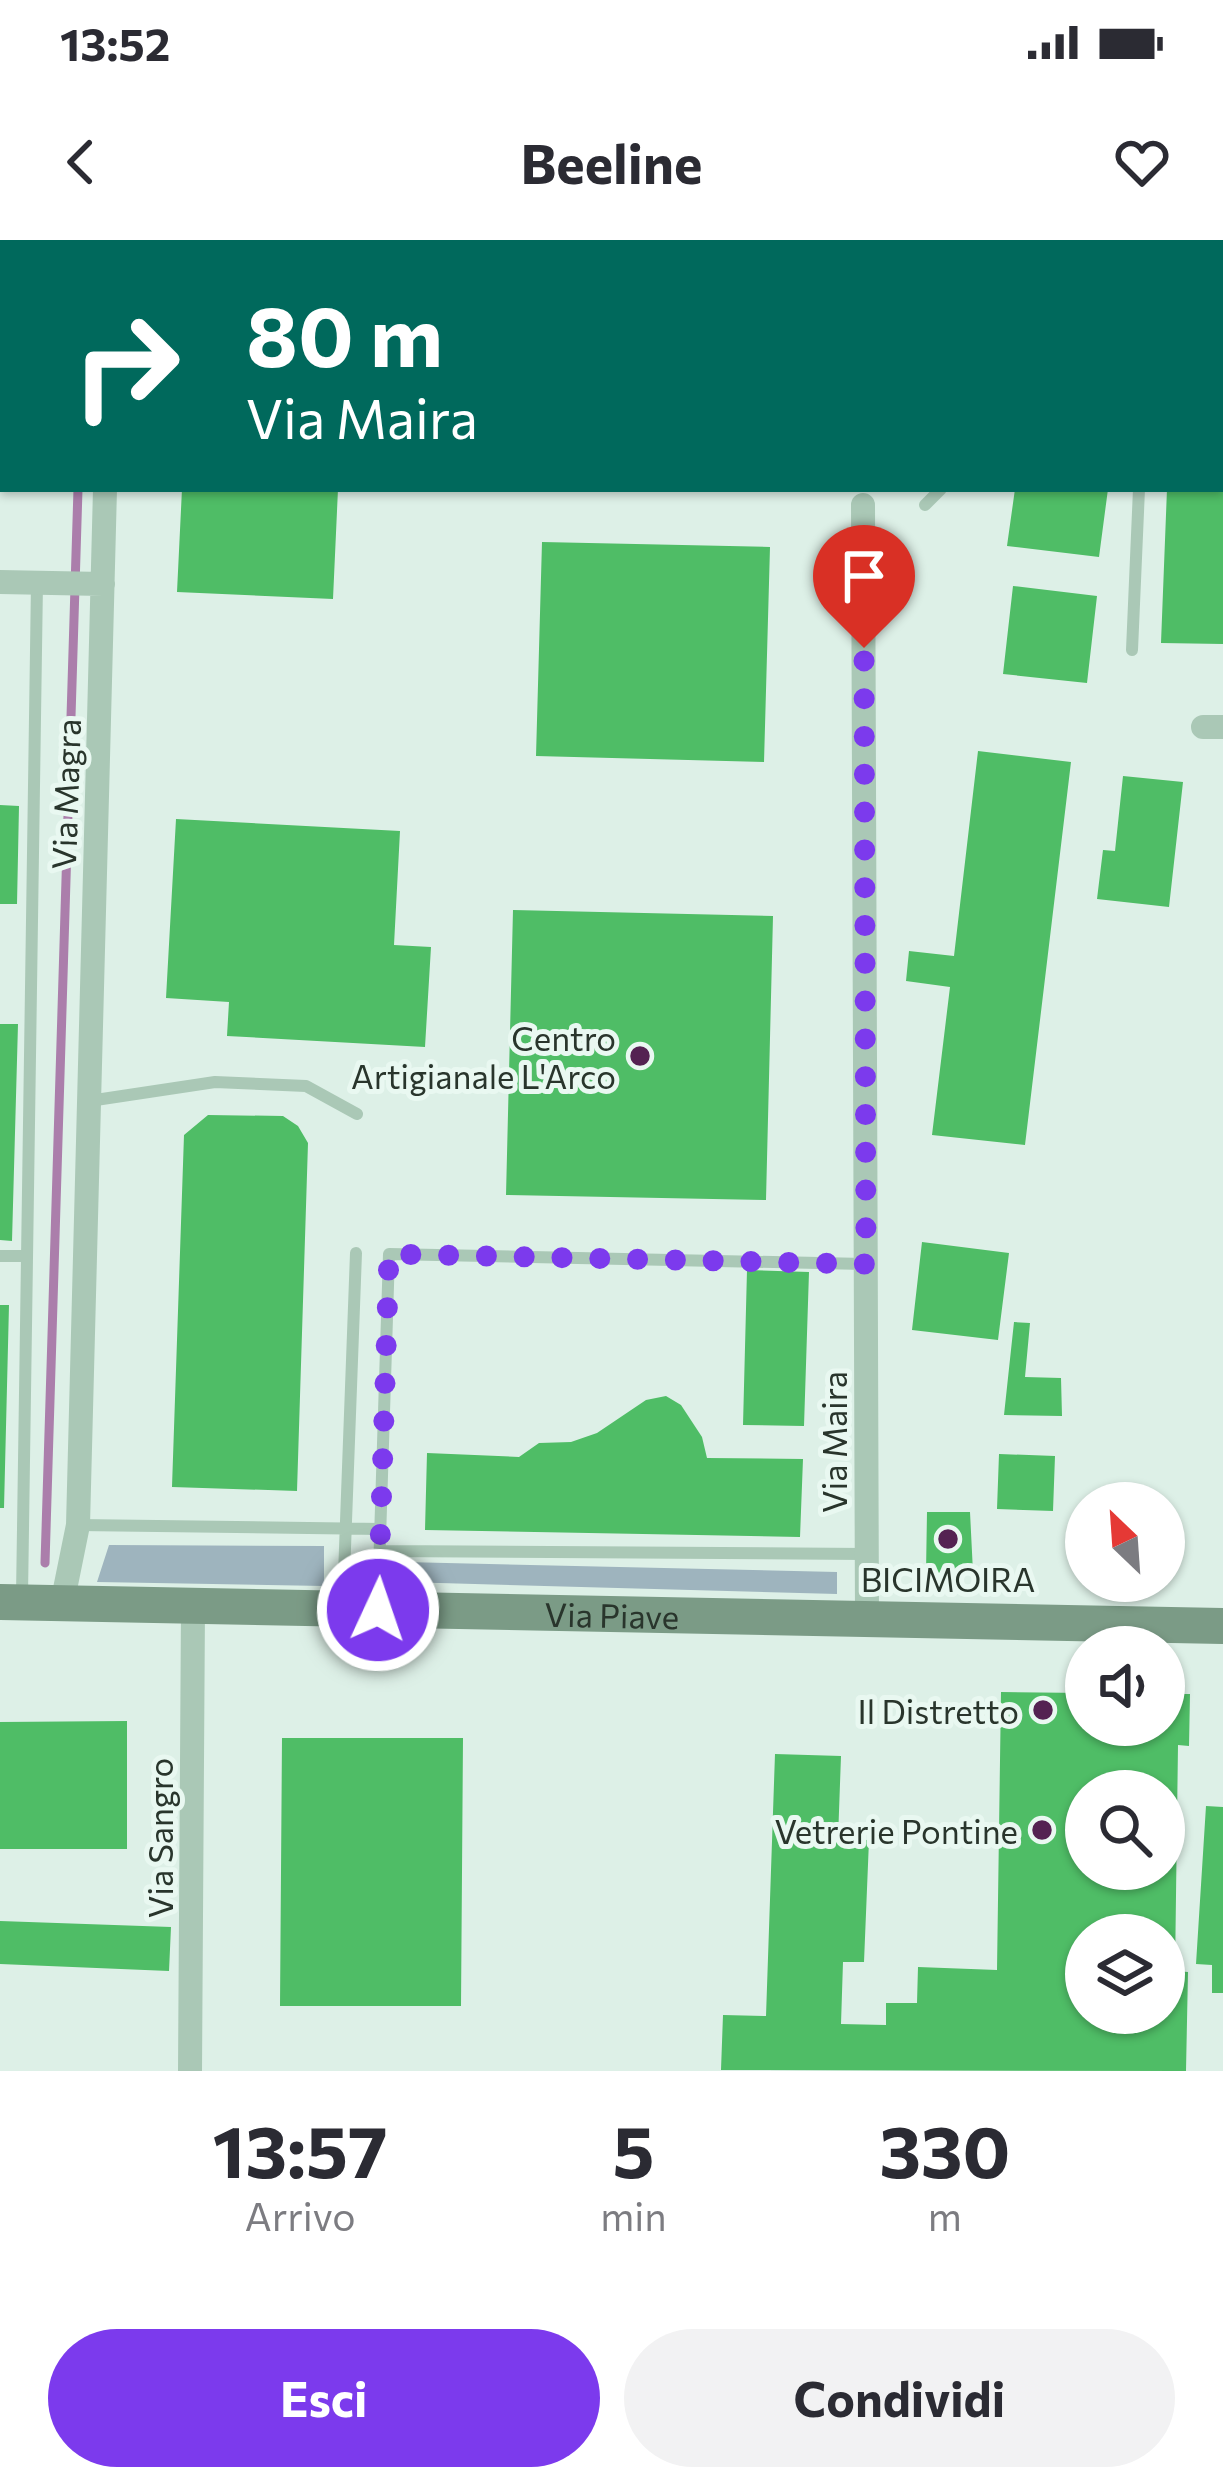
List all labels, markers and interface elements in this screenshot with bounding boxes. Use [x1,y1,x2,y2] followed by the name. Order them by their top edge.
[60,15,170,70] text: 13:52
[48,129,114,195] icon: back
[520,129,703,195] text: Beeline
[1109,129,1175,195] icon: heart
[246,282,443,384] text: 80 m
[48,288,204,444] icon: right
[246,384,478,450] text: Via Maira
[813,525,915,648] pin
[831,543,897,609] icon: arrive
[42,718,88,870] street label: Via Magra
[351,1017,616,1096] place label: Centro Artigianale L'Arco
[627,1043,653,1069] marker: Centro Artigianale L'Arco
[813,1371,854,1513] street label: Via Maira
[1065,1482,1185,1602] north arrow
[1065,1482,1185,2034] map controls
[935,1526,961,1552] marker: BICIMOIRA
[315,1547,441,1673] position arrow
[861,1558,1035,1599] place label: BICIMOIRA
[544,1592,680,1636] street label: Via Piave
[1065,1626,1185,1746] button: sound
[858,1690,1019,1731] place label: Il Distretto
[1030,1697,1056,1723] marker: Il Distretto
[139,1758,180,1918] street label: Via Sangro
[1065,1770,1185,1890] button: search
[774,1810,1018,1851] place label: Vetrerie Pontine
[1029,1817,1055,1843] marker: Vetrerie Pontine
[1065,1914,1185,2034] button: layers
[213,2105,388,2193] text: 13:57
[612,2105,654,2193] text: 5
[879,2105,1010,2193] text: 330
[245,2191,355,2239] text: Arrivo
[600,2191,667,2239] text: min
[928,2191,962,2239] text: m
[48,2329,600,2467] button: Esci
[624,2329,1175,2467] button: Condividi

